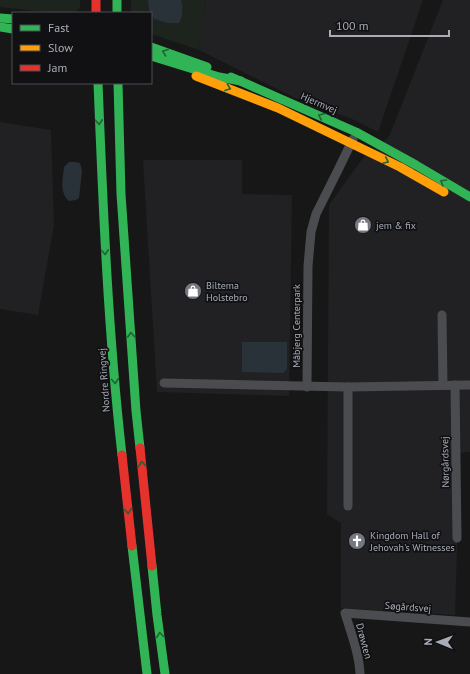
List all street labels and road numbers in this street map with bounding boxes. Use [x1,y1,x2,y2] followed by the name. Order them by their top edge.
[299,89,339,117] street label: Hjermvej
[290,284,303,368] street label: Måbjerg Centerpark
[95,348,113,412] street label: Nordre Ringvej
[438,436,452,488] street label: Nørgårdsvej
[384,599,432,615] street label: Søgårdsvej
[353,622,375,660] street label: Drøwten

